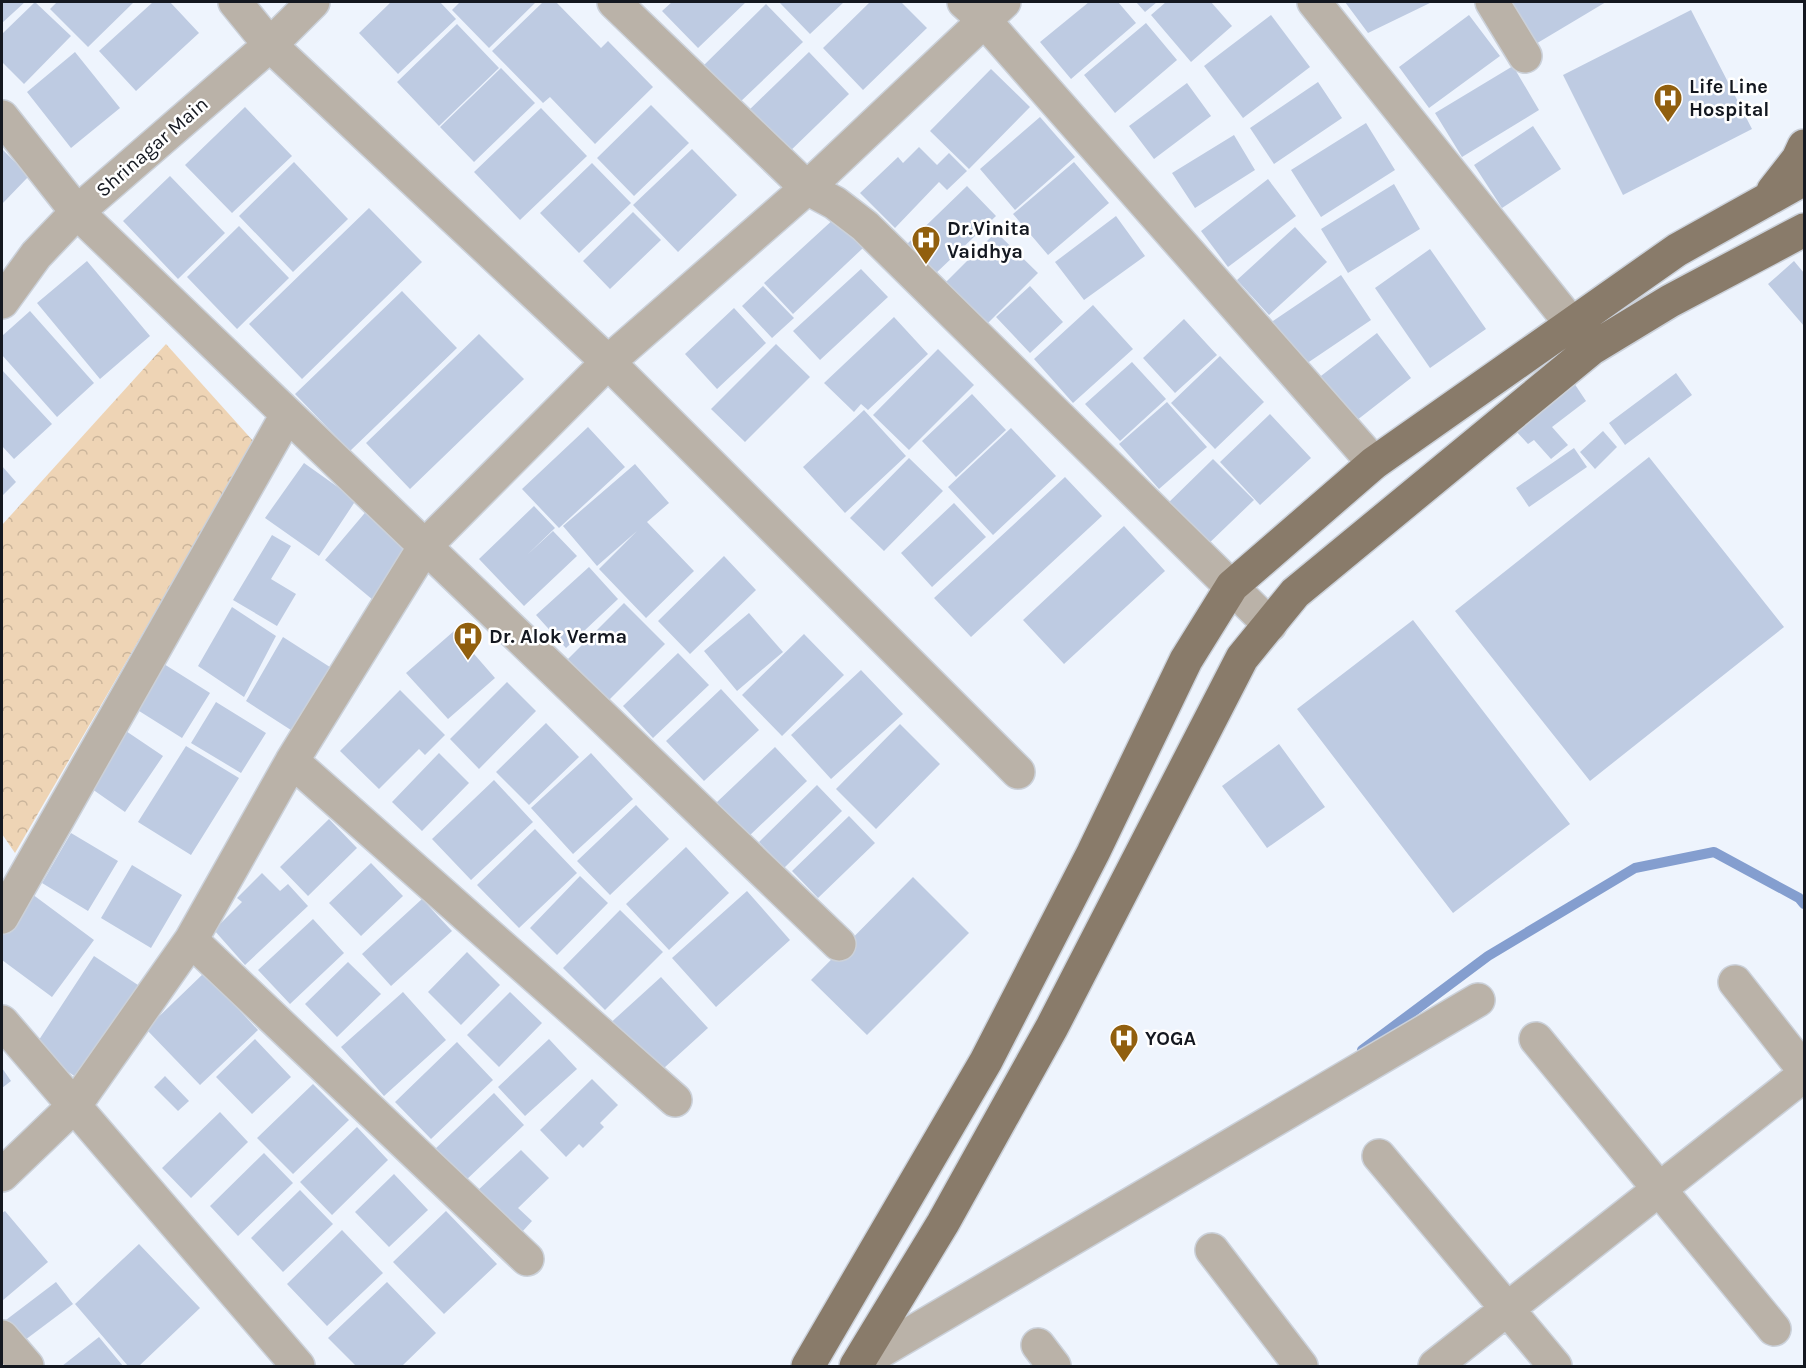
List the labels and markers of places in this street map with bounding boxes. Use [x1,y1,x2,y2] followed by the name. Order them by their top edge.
[1689,75,1769,121] place label: Life Line Hospital
[1652,82,1684,124] hospital icon: Life Line Hospital
[947,217,1030,263] place label: Dr.Vinita Vaidhya
[910,224,942,266] hospital icon: Dr.Vinita Vaidhya
[452,620,484,662] hospital icon: Dr. Alok Verma
[489,625,627,648] place label: Dr. Alok Verma
[1108,1022,1140,1064] hospital icon: YOGA
[1145,1027,1197,1050] place label: YOGA

